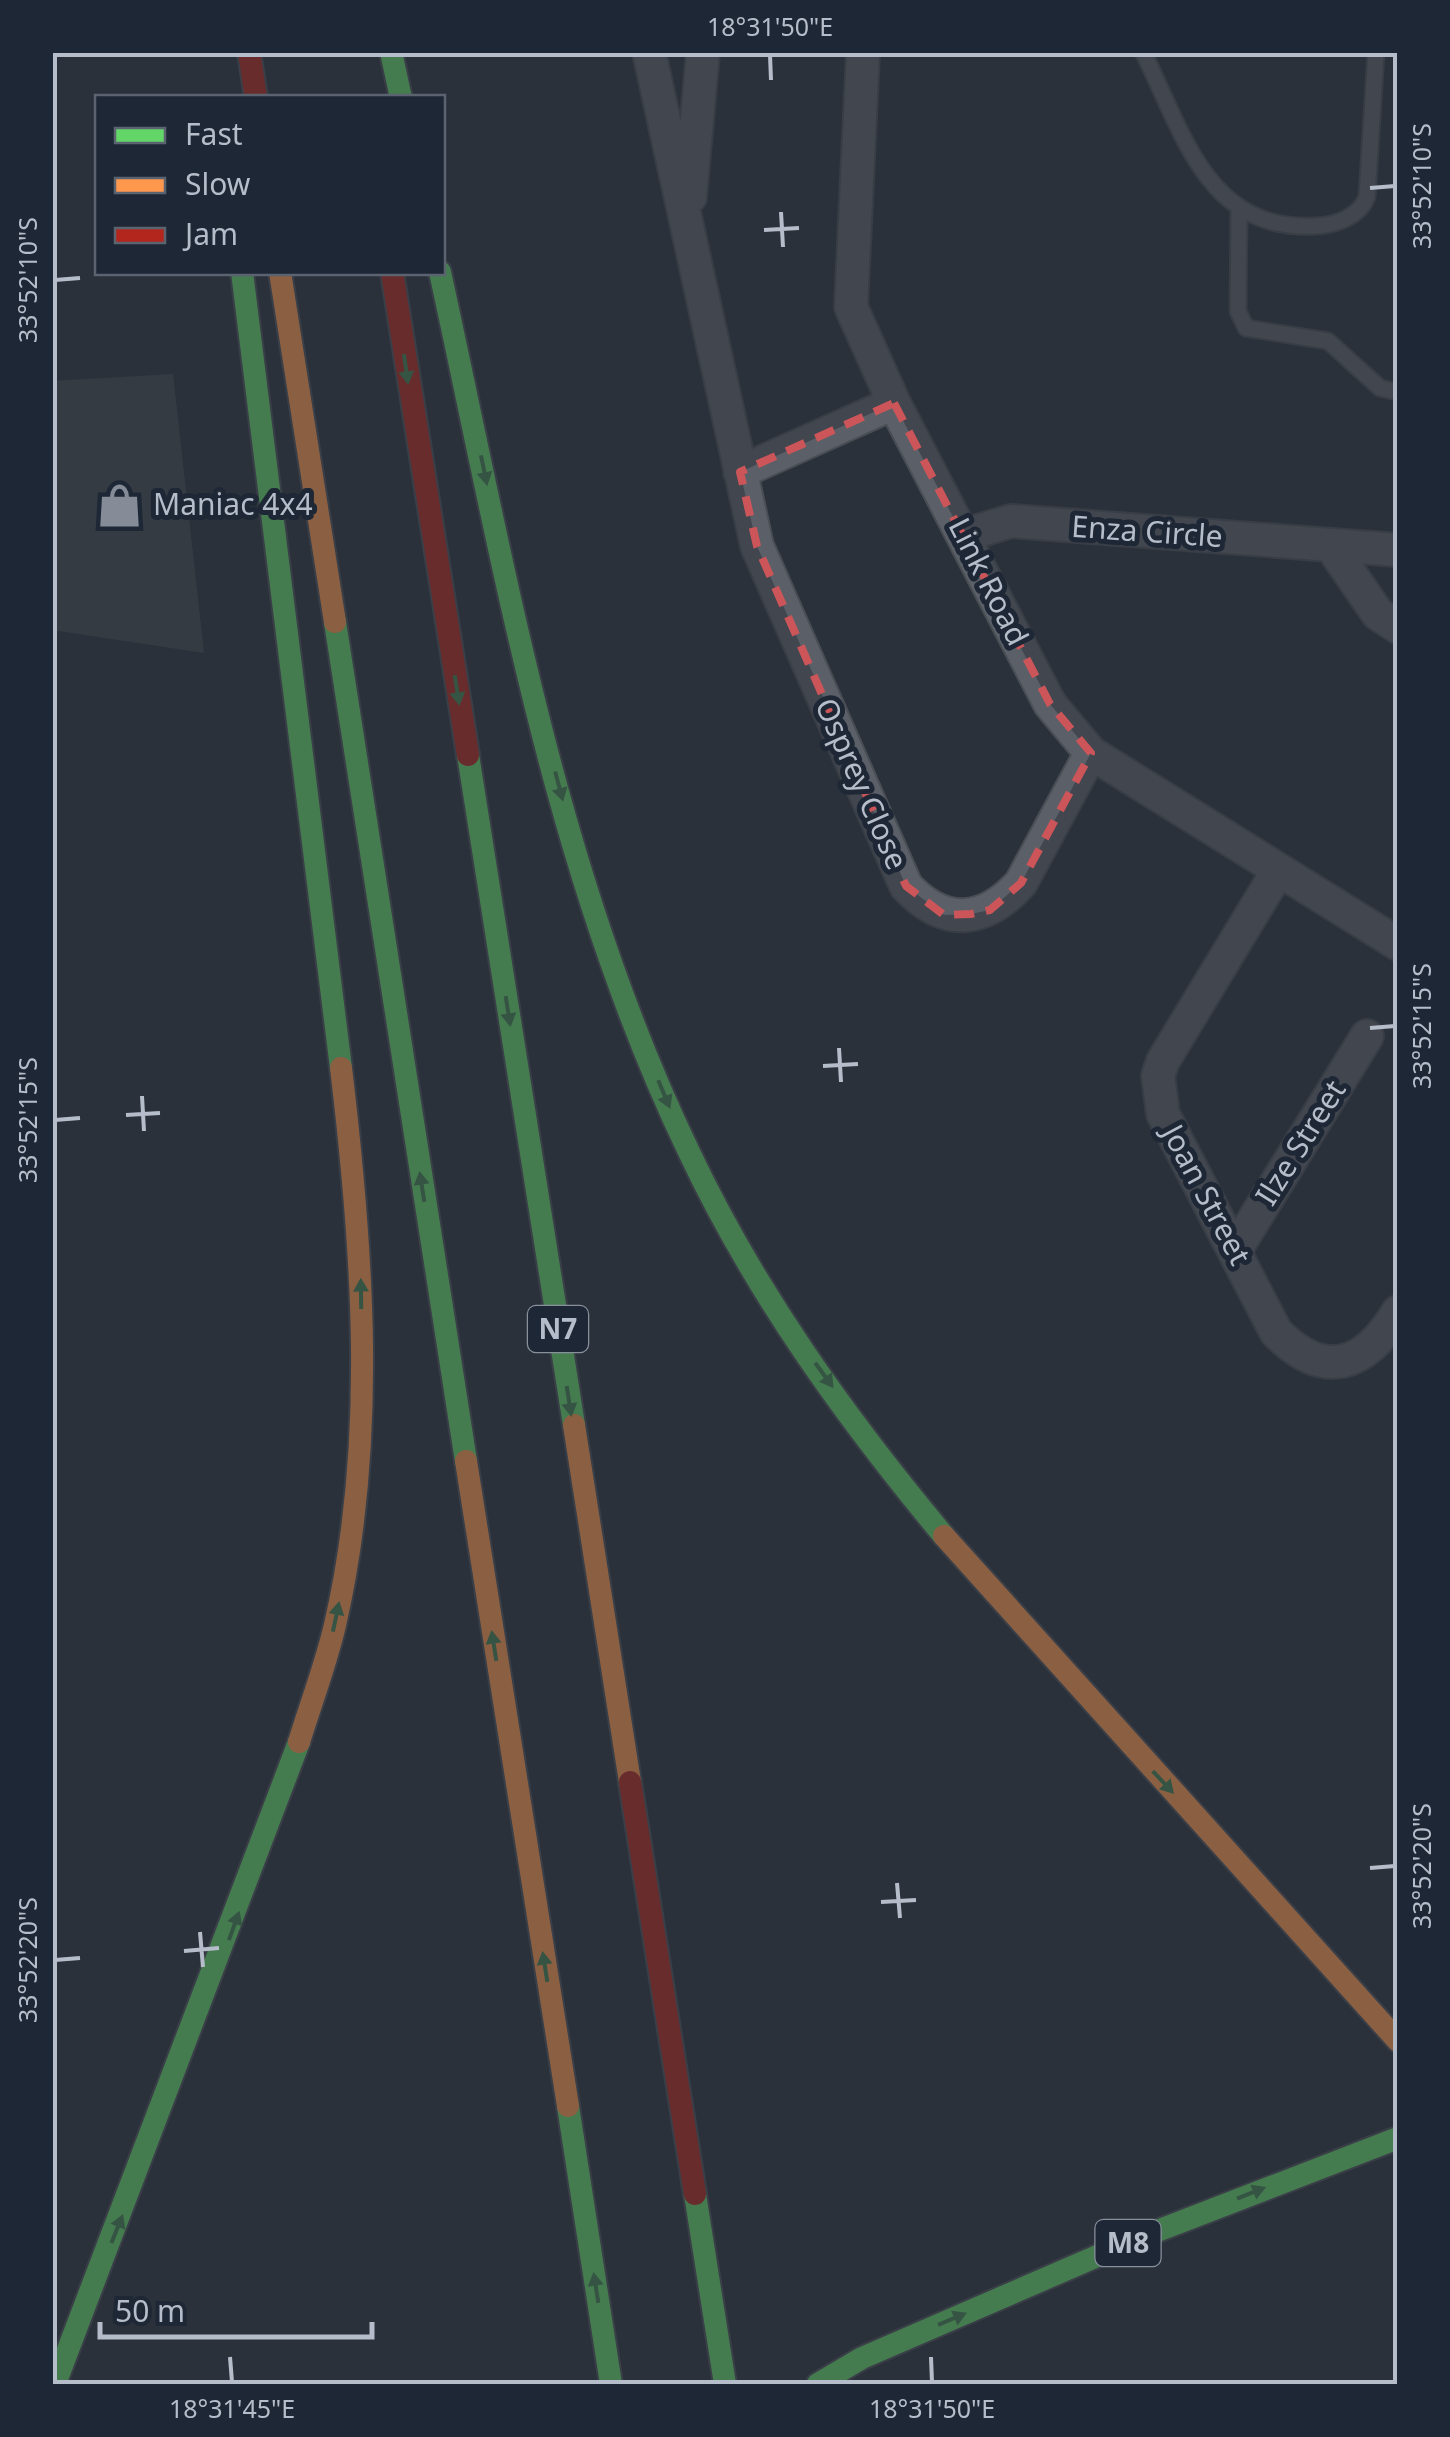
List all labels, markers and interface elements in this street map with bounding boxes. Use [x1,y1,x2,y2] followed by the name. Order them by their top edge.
[707,9,833,43] text: 18°31'50"E
[95,95,445,275] legend
[185,113,243,154] text: Fast
[1404,123,1438,249] text: 33°52'10"S
[185,163,251,204] text: Slow
[182,213,238,254] text: Jam
[10,217,44,343] text: 33°52'10"S
[399,354,415,385] one-way arrow
[477,455,492,486] one-way arrow
[96,481,144,529] shop icon: Maniac 4x4
[153,483,313,524] place label: Maniac 4x4
[1070,505,1224,556] street label: Enza Circle
[940,511,1039,652] street label: Link Road
[450,675,465,706] one-way arrow
[806,691,918,876] street label: Osprey Close
[552,771,568,802] one-way arrow
[1404,963,1438,1089] text: 33°52'15"S
[500,996,516,1027] one-way arrow
[10,1057,44,1183] text: 33°52'15"S
[1245,1072,1354,1213] street label: Ilze Street
[656,1079,672,1108] one-way arrow
[1152,1114,1261,1272] street label: Joan Street
[413,1171,429,1202] one-way arrow
[353,1278,369,1310] one-way arrow
[528,1306,588,1352] road number: N7
[813,1362,833,1388] one-way arrow
[562,1386,578,1417] one-way arrow
[328,1601,344,1632] one-way arrow
[486,1630,502,1661] one-way arrow
[1151,1770,1174,1794] one-way arrow
[1404,1803,1438,1929] text: 33°52'20"S
[10,1897,44,2023] text: 33°52'20"S
[227,1910,242,1940] one-way arrow
[537,1951,553,1982] one-way arrow
[1236,2185,1266,2201] one-way arrow
[109,2213,125,2243] one-way arrow
[1096,2220,1160,2266] road number: M8
[588,2272,603,2303] one-way arrow
[100,2277,372,2339] scale bar
[115,2290,185,2331] text: 50 m
[937,2311,967,2327] one-way arrow
[169,2391,295,2425] text: 18°31'45"E
[869,2391,995,2425] text: 18°31'50"E

